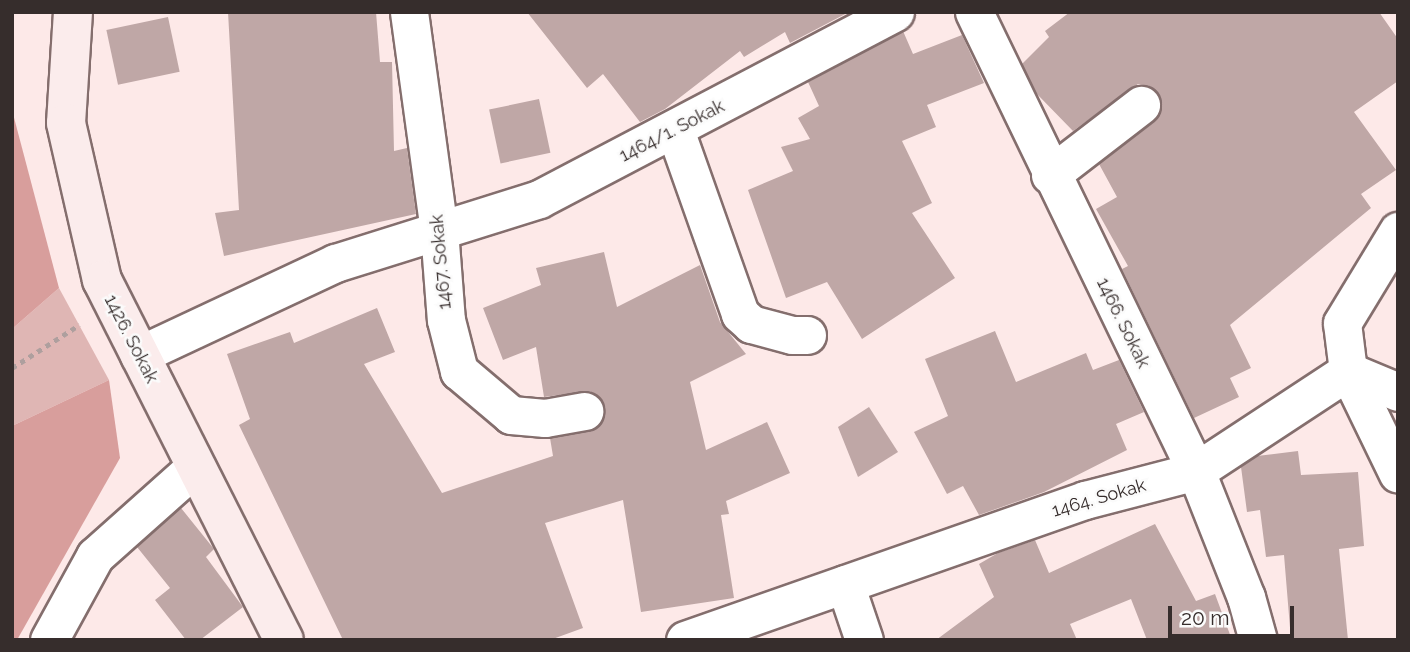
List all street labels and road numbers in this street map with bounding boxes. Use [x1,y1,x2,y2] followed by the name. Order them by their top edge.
[616,95,728,167] street label: 1464/1. Sokak
[426,214,456,310] street label: 1467. Sokak
[1092,274,1154,372] street label: 1466. Sokak
[100,291,162,387] street label: 1426. Sokak
[1050,474,1148,522] street label: 1464. Sokak

